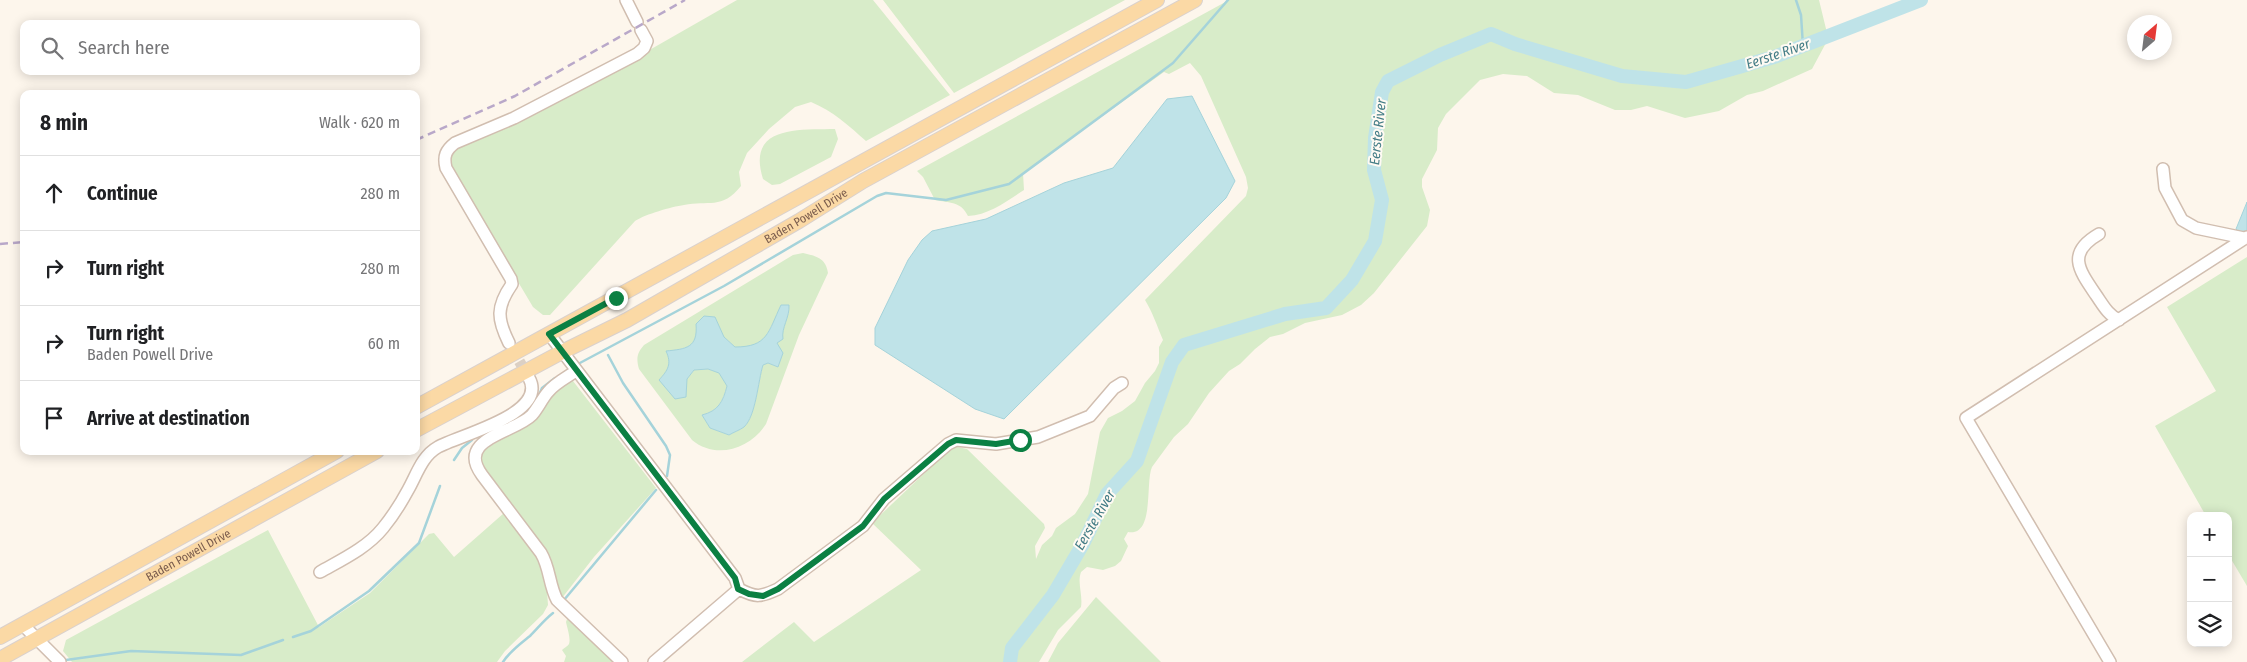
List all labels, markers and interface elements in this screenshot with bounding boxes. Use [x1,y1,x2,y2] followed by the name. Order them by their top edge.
[2127,15,2172,60] north arrow
[20,20,420,75] search box
[38,34,66,62] icon: search
[1744,35,1813,73] water label: Eerste River
[78,36,170,59] text: Search here
[1366,97,1390,166] water label: Eerste River
[40,110,88,136] text: 8 min
[319,113,400,132] text: Walk · 620 m
[40,179,68,207] icon: ahead
[87,182,158,205] text: Continue
[361,184,400,203] text: 280 m
[762,185,850,246] street label: Baden Powell Drive
[40,254,68,282] icon: right
[87,257,164,280] text: Turn right
[361,259,400,278] text: 280 m
[605,287,628,310] route end
[87,322,164,345] text: Turn right
[40,329,68,357] icon: right
[368,334,400,353] text: 60 m
[87,345,213,364] text: Baden Powell Drive
[40,404,68,432] icon: arrive
[87,407,250,430] text: Arrive at destination
[1009,429,1032,452] route start
[1071,486,1120,553] water label: Eerste River
[2187,512,2232,647] map controls
[2187,512,2232,557] button: +
[143,526,233,584] street label: Baden Powell Drive
[2187,557,2232,602] button: −
[2187,602,2232,647] button: layers

